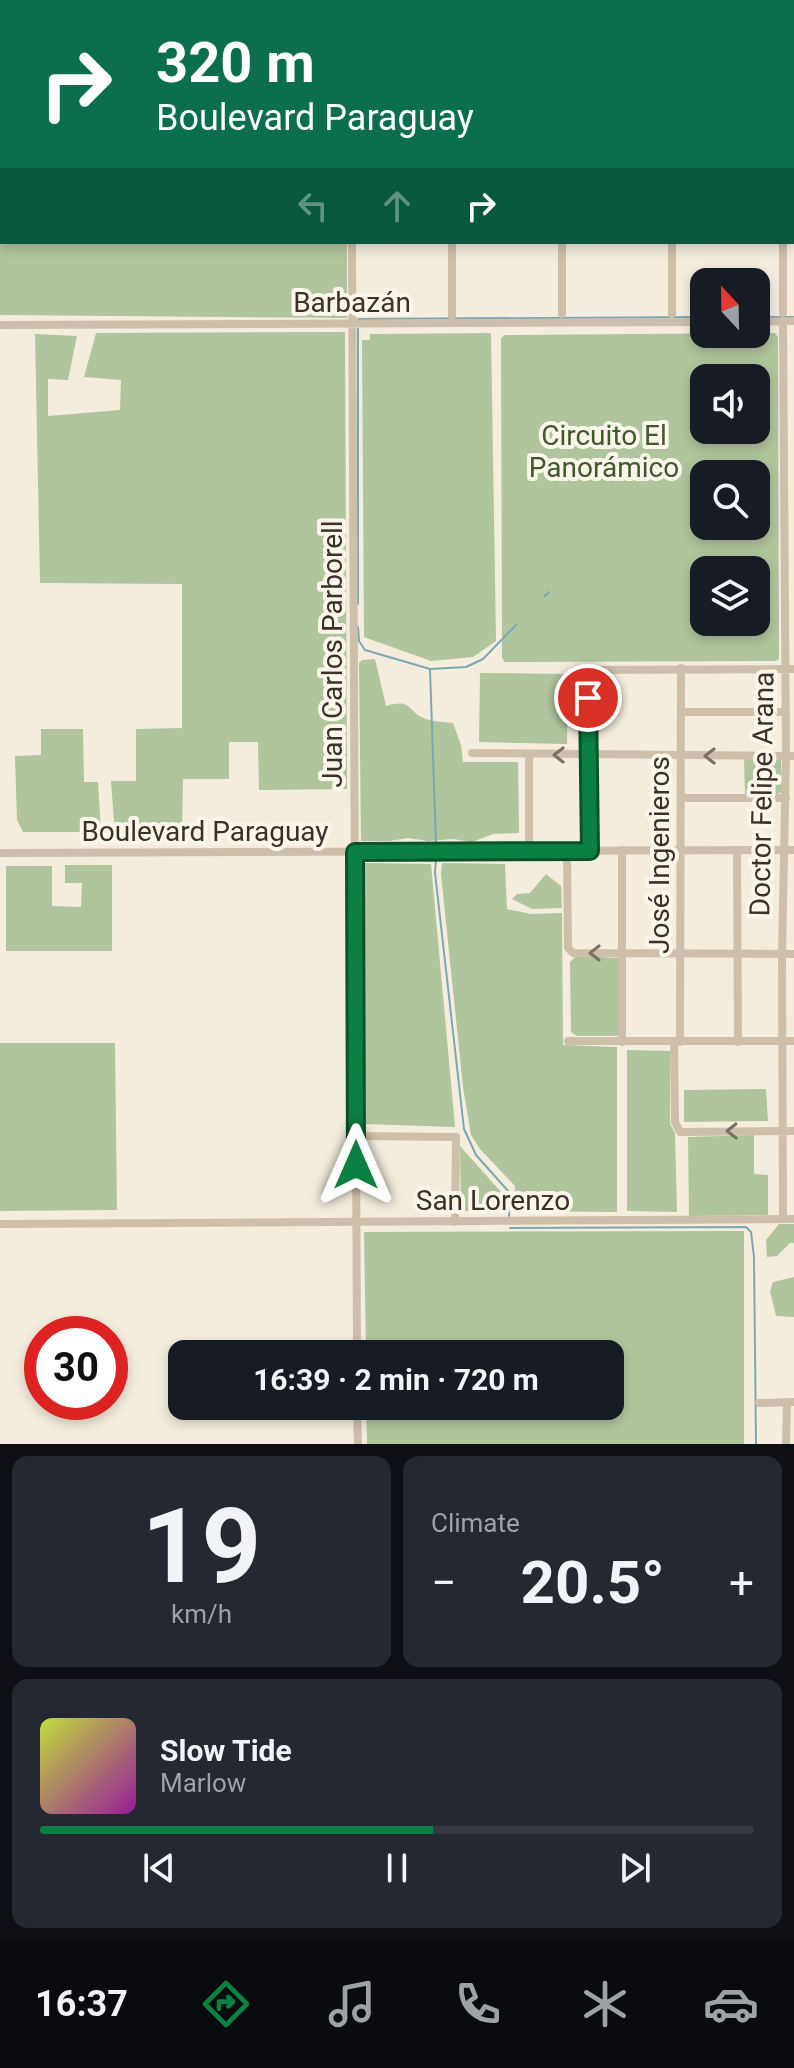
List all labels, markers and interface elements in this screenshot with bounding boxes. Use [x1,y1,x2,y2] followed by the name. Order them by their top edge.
[156,30,315,96] text: 320 m
[24,32,128,136] icon: right
[156,97,474,139] text: Boulevard Paraguay
[291,184,335,228] icon: left
[375,184,419,228] icon: ahead
[459,184,503,228] icon: right
[690,268,770,348] north arrow
[690,268,770,636] map controls
[293,286,411,319] street label: Barbazán
[690,364,770,444] button: sound
[529,419,679,484] park label: Circuito El Panorámico
[690,460,770,540] button: search
[316,520,349,788] street label: Juan Carlos Parborell
[690,556,770,636] button: layers
[554,664,622,732] pin
[743,671,781,917] street label: Doctor Felipe Arana
[566,676,610,720] icon: arrive
[552,746,565,764] one-way arrow
[703,747,716,765] one-way arrow
[643,756,676,954] street label: José Ingenieros
[81,815,329,848] street label: Boulevard Paraguay
[588,945,601,962] one-way arrow
[725,1122,738,1140] one-way arrow
[314,1123,398,1207] position arrow
[416,1184,570,1217] street label: San Lorenzo
[24,1316,128,1420] speed limit sign: 30
[253,1362,539,1397] text: 16:39 · 2 min · 720 m
[142,1486,261,1607] text: 19
[431,1508,520,1538] text: Climate
[521,1547,665,1618] text: 20.5°
[431,1557,456,1609] text: −
[729,1557,754,1609] text: +
[171,1599,232,1629] text: km/h
[160,1733,292,1768] text: Slow Tide
[160,1768,246,1798] text: Marlow
[137,1846,181,1890] icon: previous
[375,1846,419,1890] icon: pause
[613,1846,657,1890] icon: next
[198,1976,254,2032] icon: directions
[324,1976,380,2032] icon: music
[450,1976,506,2032] icon: phone
[577,1976,633,2032] icon: climate
[703,1976,759,2032] icon: car
[35,1983,128,2025] text: 16:37

